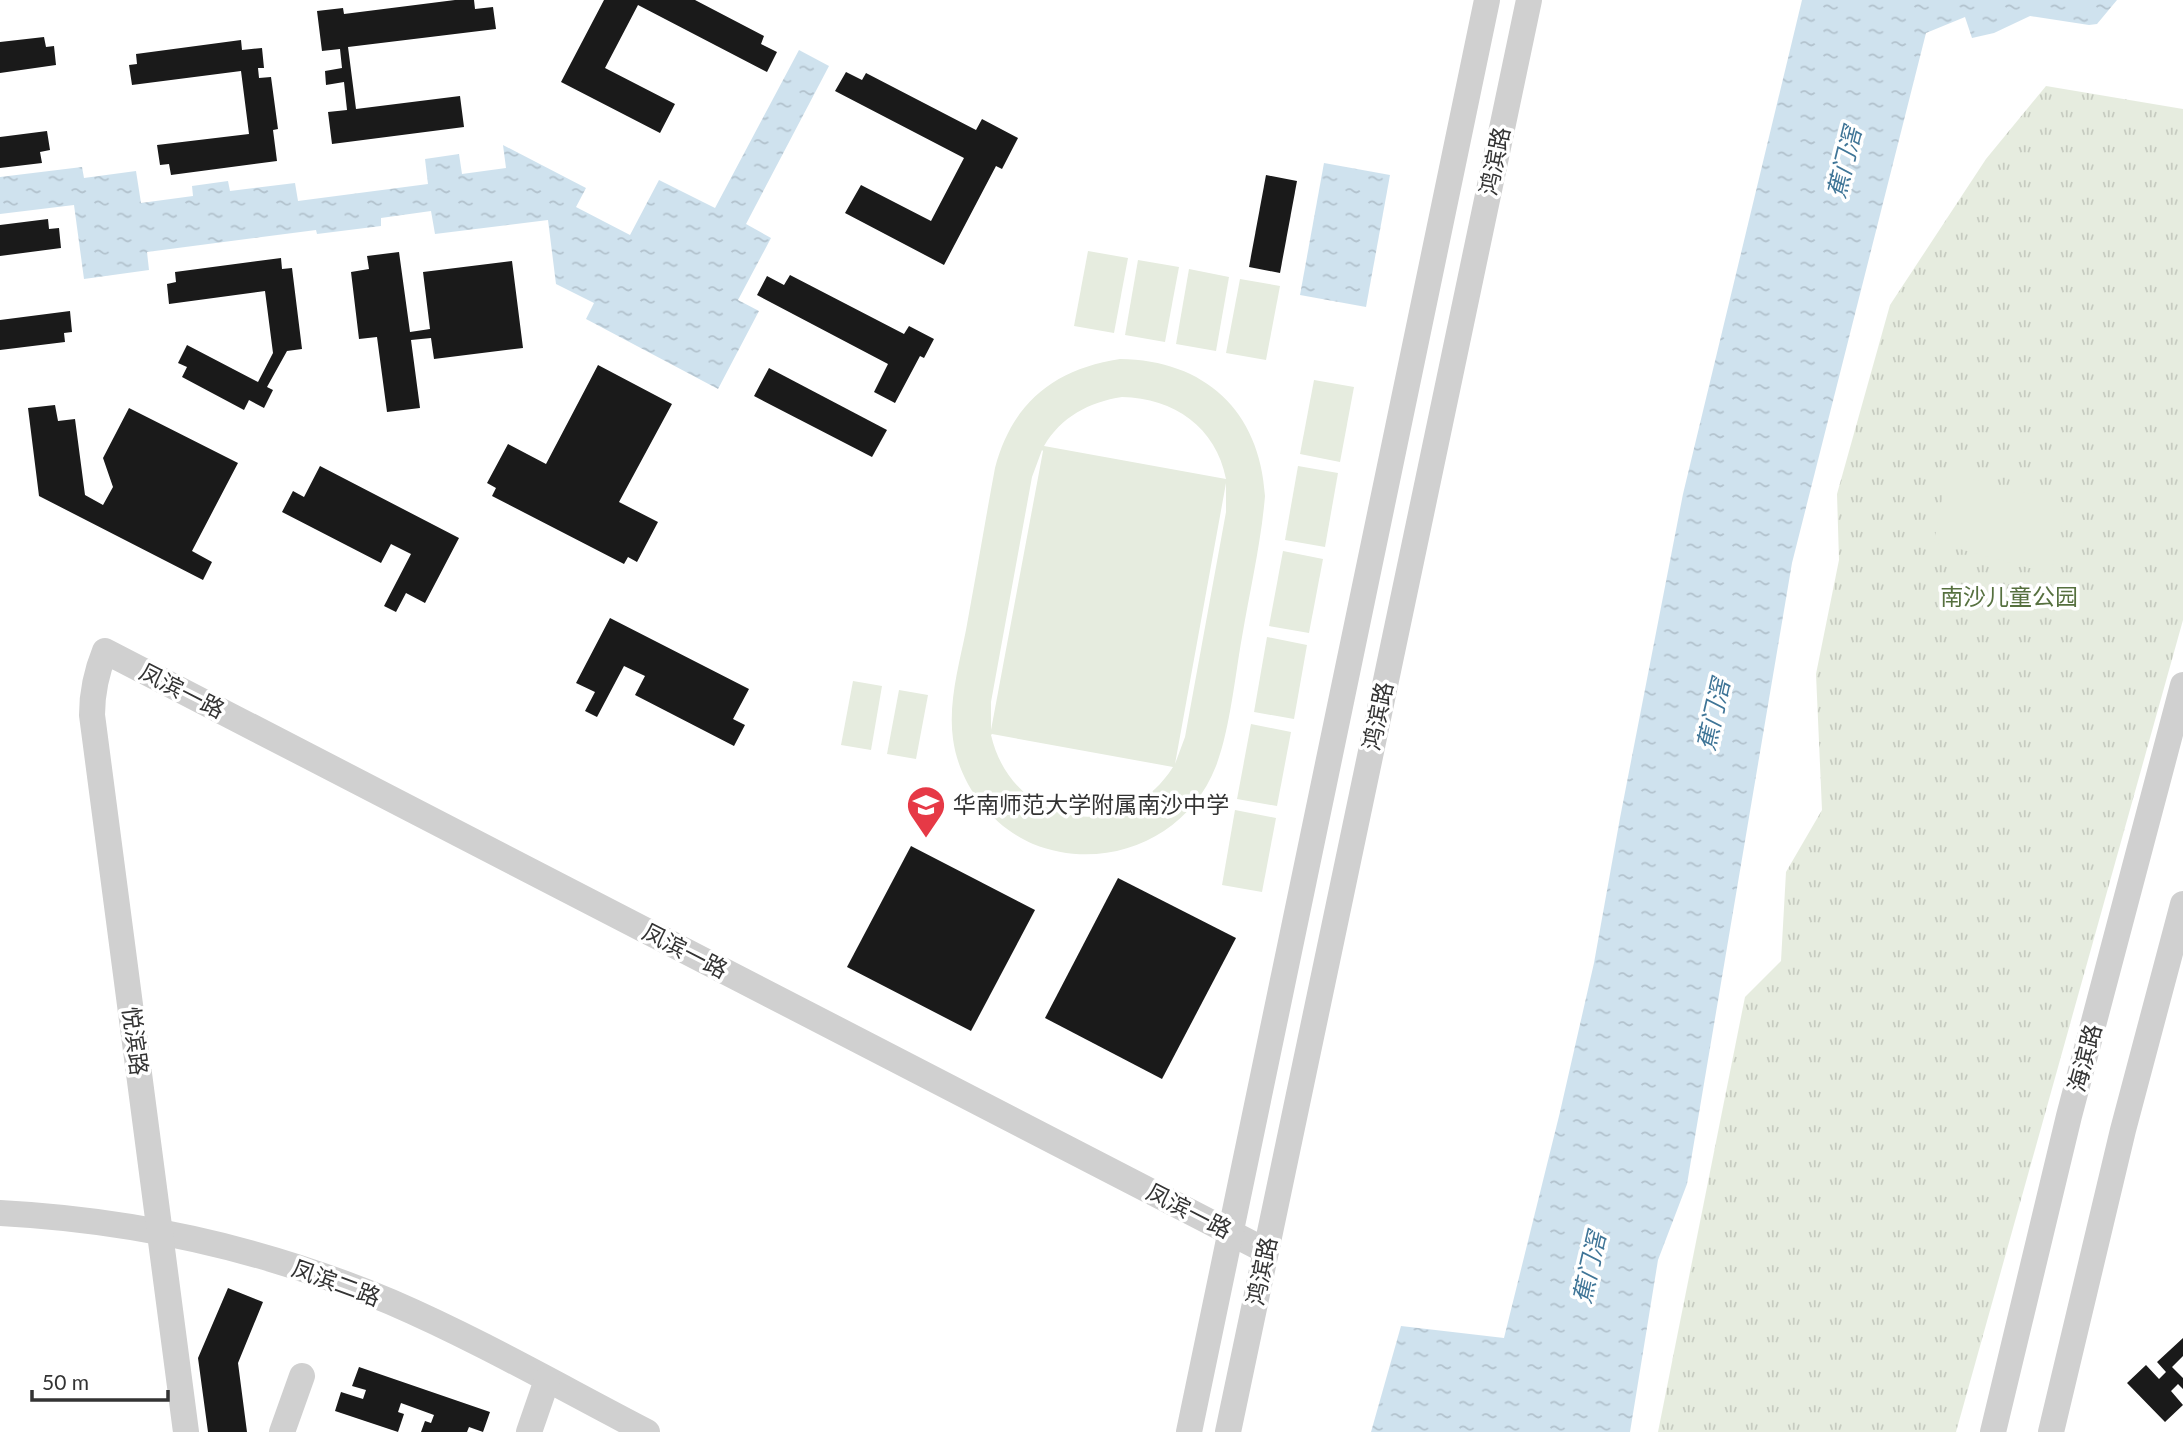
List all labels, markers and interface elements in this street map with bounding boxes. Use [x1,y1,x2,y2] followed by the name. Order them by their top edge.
[1821,121,1867,201] water label: 蕉门滘
[1473,124,1515,197] street label: 鸿滨路
[1940,582,2078,610] park label: 南沙儿童公园
[135,657,230,723] street label: 凤滨一路
[1690,673,1735,753] water label: 蕉门滘
[1356,679,1398,752] street label: 鸿滨路
[905,784,947,839] school or university icon: 华南师范大学附属南沙中学
[953,790,1229,818] place label: 华南师范大学附属南沙中学
[638,917,733,983] street label: 凤滨一路
[118,1005,154,1077] street label: 悦滨路
[2062,1021,2106,1095] street label: 海滨路
[1142,1177,1237,1243] street label: 凤滨一路
[1566,1226,1611,1306] water label: 蕉门滘
[1240,1234,1282,1307] street label: 鸿滨路
[288,1253,384,1311] street label: 凤滨二路
[32,1358,168,1402] scale bar
[42,1369,89,1394] text: 50 m

